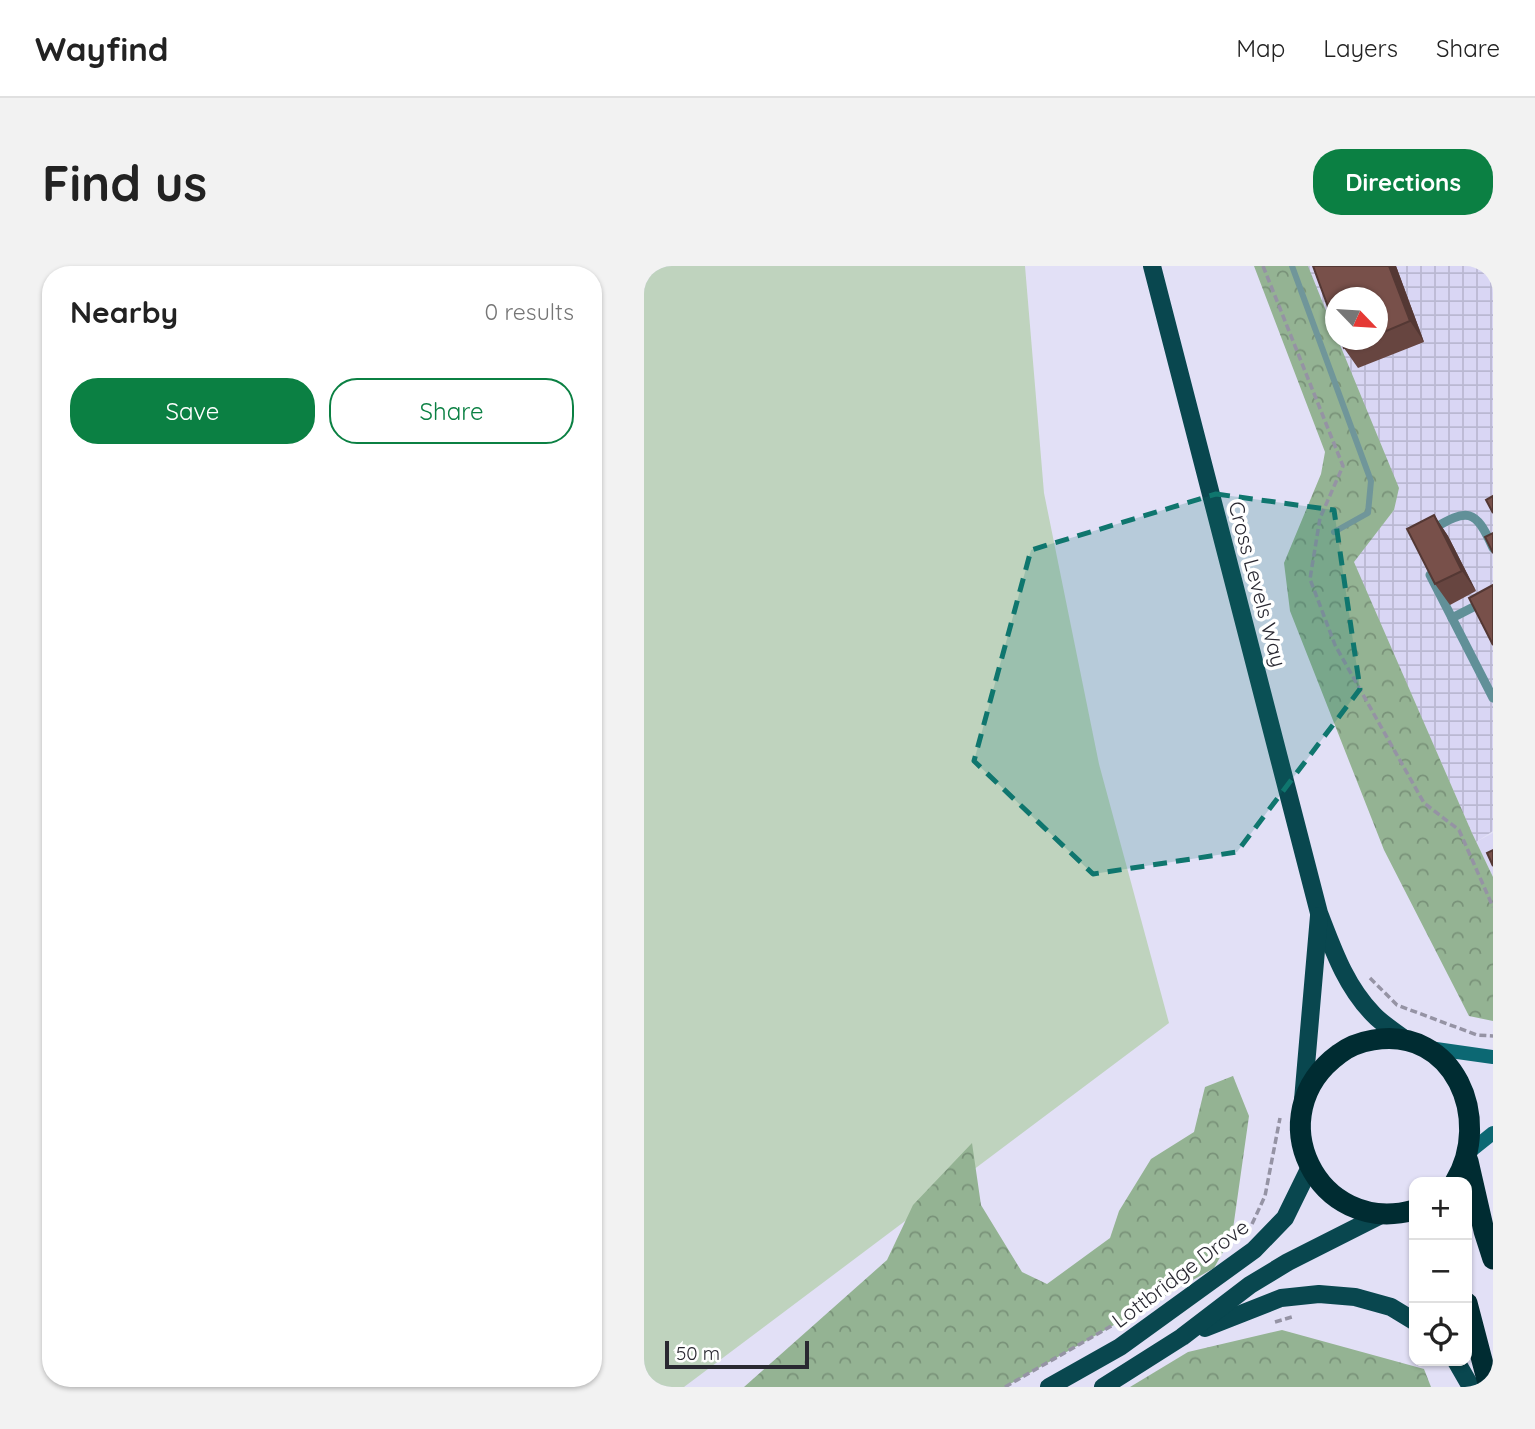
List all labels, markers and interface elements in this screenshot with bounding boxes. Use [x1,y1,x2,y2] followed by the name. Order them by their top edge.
[35,28,169,69] text: Wayfind
[1236,33,1285,63] text: Map
[1323,33,1398,63] text: Layers
[1436,33,1500,63] text: Share
[1313,149,1493,215] button: Directions
[42,152,207,213] text: Find us
[1325,287,1388,350] north arrow
[70,293,178,331] text: Nearby
[485,297,574,326] text: 0 results
[70,378,315,444] button: Save
[329,378,574,444] button: Share
[1223,498,1293,670] street label: Cross Levels Way
[1409,1177,1472,1366] map controls
[1409,1177,1472,1240] button: +
[1106,1213,1254,1333] street label: Lottbridge Drove
[1409,1240,1472,1303] button: −
[1409,1303,1472,1366] button: locate
[665,1338,808,1370] scale bar
[676,1341,720,1365] text: 50 m

